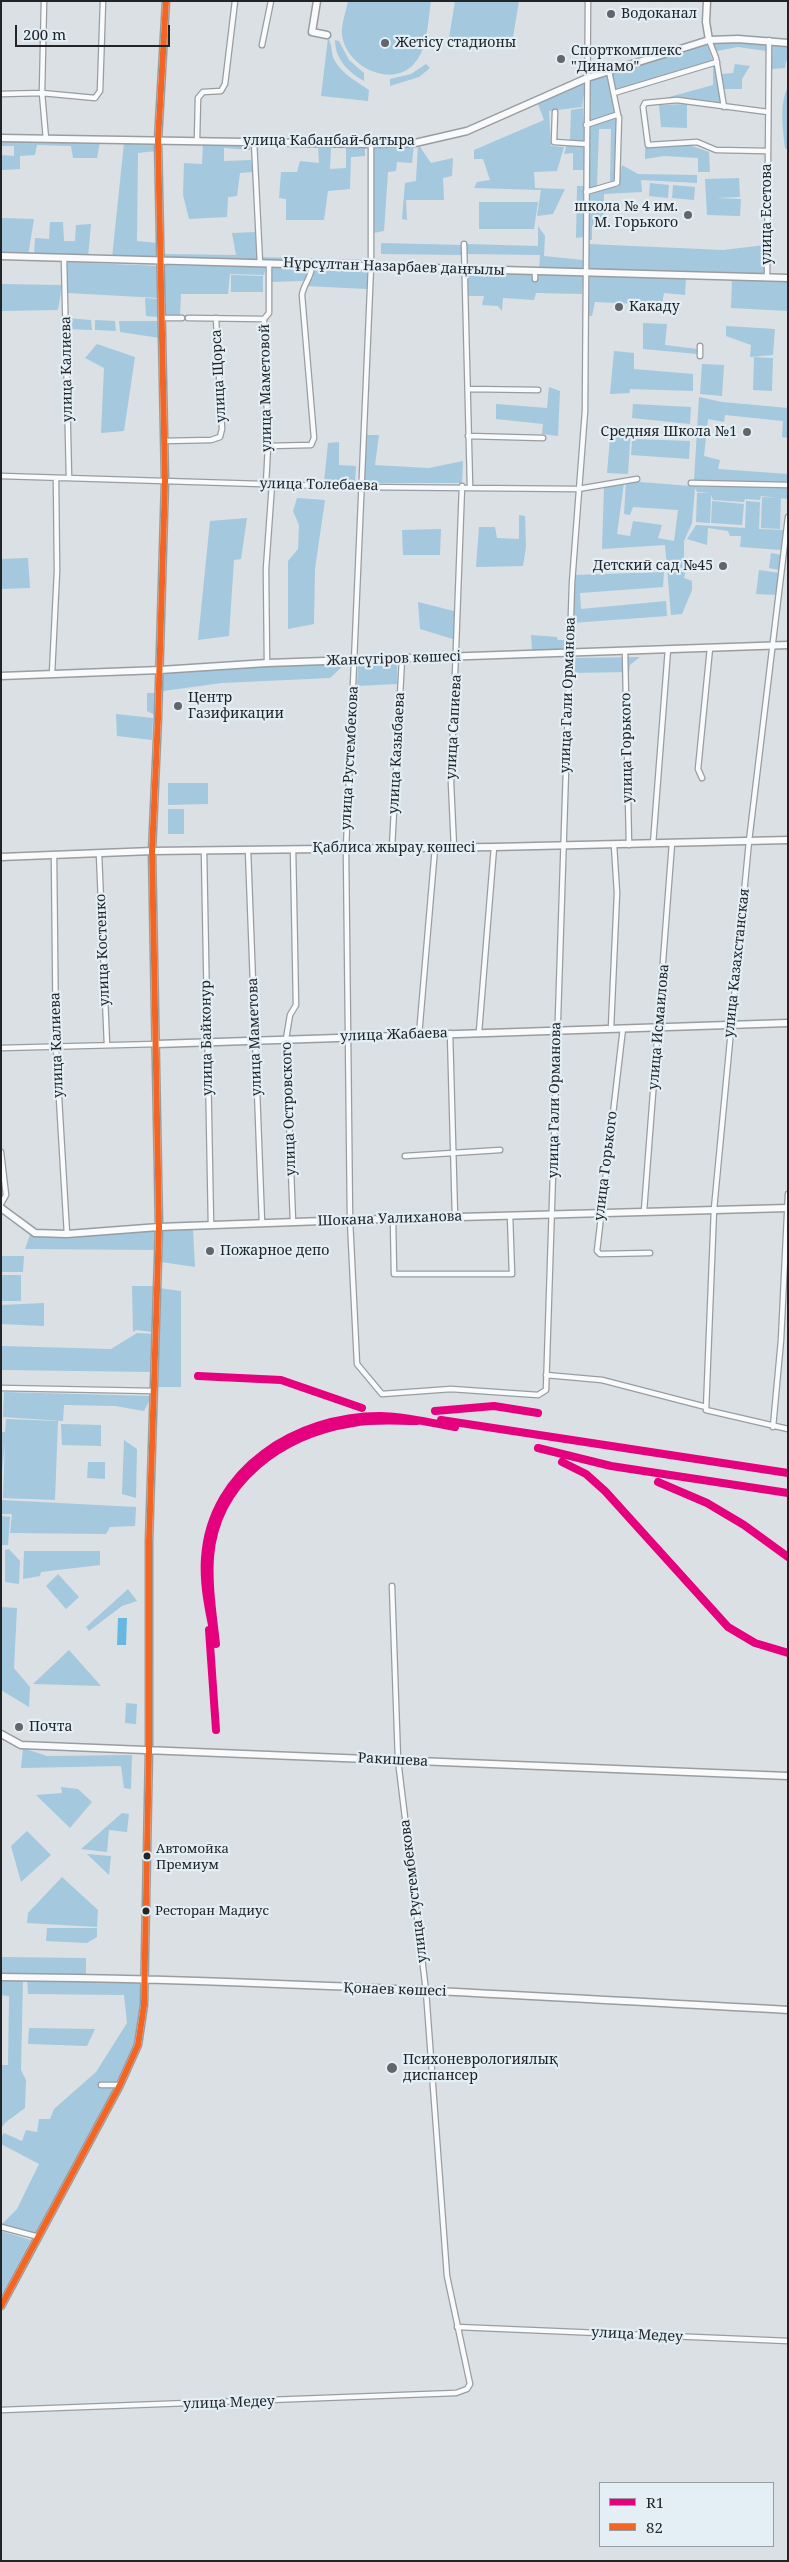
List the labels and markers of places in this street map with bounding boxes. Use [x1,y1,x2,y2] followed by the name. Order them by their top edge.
[621,6,697,22] place label: Водоканал
[605,8,617,20] marker: Водоканал
[395,35,516,51] place label: Жетісу стадионы
[379,37,391,49] marker: Жетісу стадионы
[571,43,682,75] place label: Спорткомплекс "Динамо"
[555,53,567,65] marker: Спорткомплекс "Динамо"
[574,199,678,232] place label: школа № 4 им. М. Горького
[682,209,694,221] marker: школа № 4 им. М. Горького
[629,299,680,315] place label: Какаду
[613,301,625,313] marker: Какаду
[601,424,737,440] place label: Средняя Школа №1
[741,426,753,438] marker: Средняя Школа №1
[593,558,713,574] place label: Детский сад №45
[717,560,729,572] marker: Детский сад №45
[188,690,284,722] place label: Центр Газификации
[172,700,184,712] marker: Центр Газификации
[220,1243,329,1259] place label: Пожарное депо
[204,1245,216,1257] marker: Пожарное депо
[29,1719,72,1735] place label: Почта
[13,1721,25,1733] marker: Почта
[156,1841,229,1872] place label: Автомойка Премиум
[142,1851,152,1861] marker: Автомойка Премиум
[155,1903,269,1919] place label: Ресторан Мадиус
[141,1906,151,1916] marker: Ресторан Мадиус
[403,2052,558,2084] place label: Психоневрологиялық диспансер
[385,2061,399,2075] marker: Психоневрологиялық диспансер

